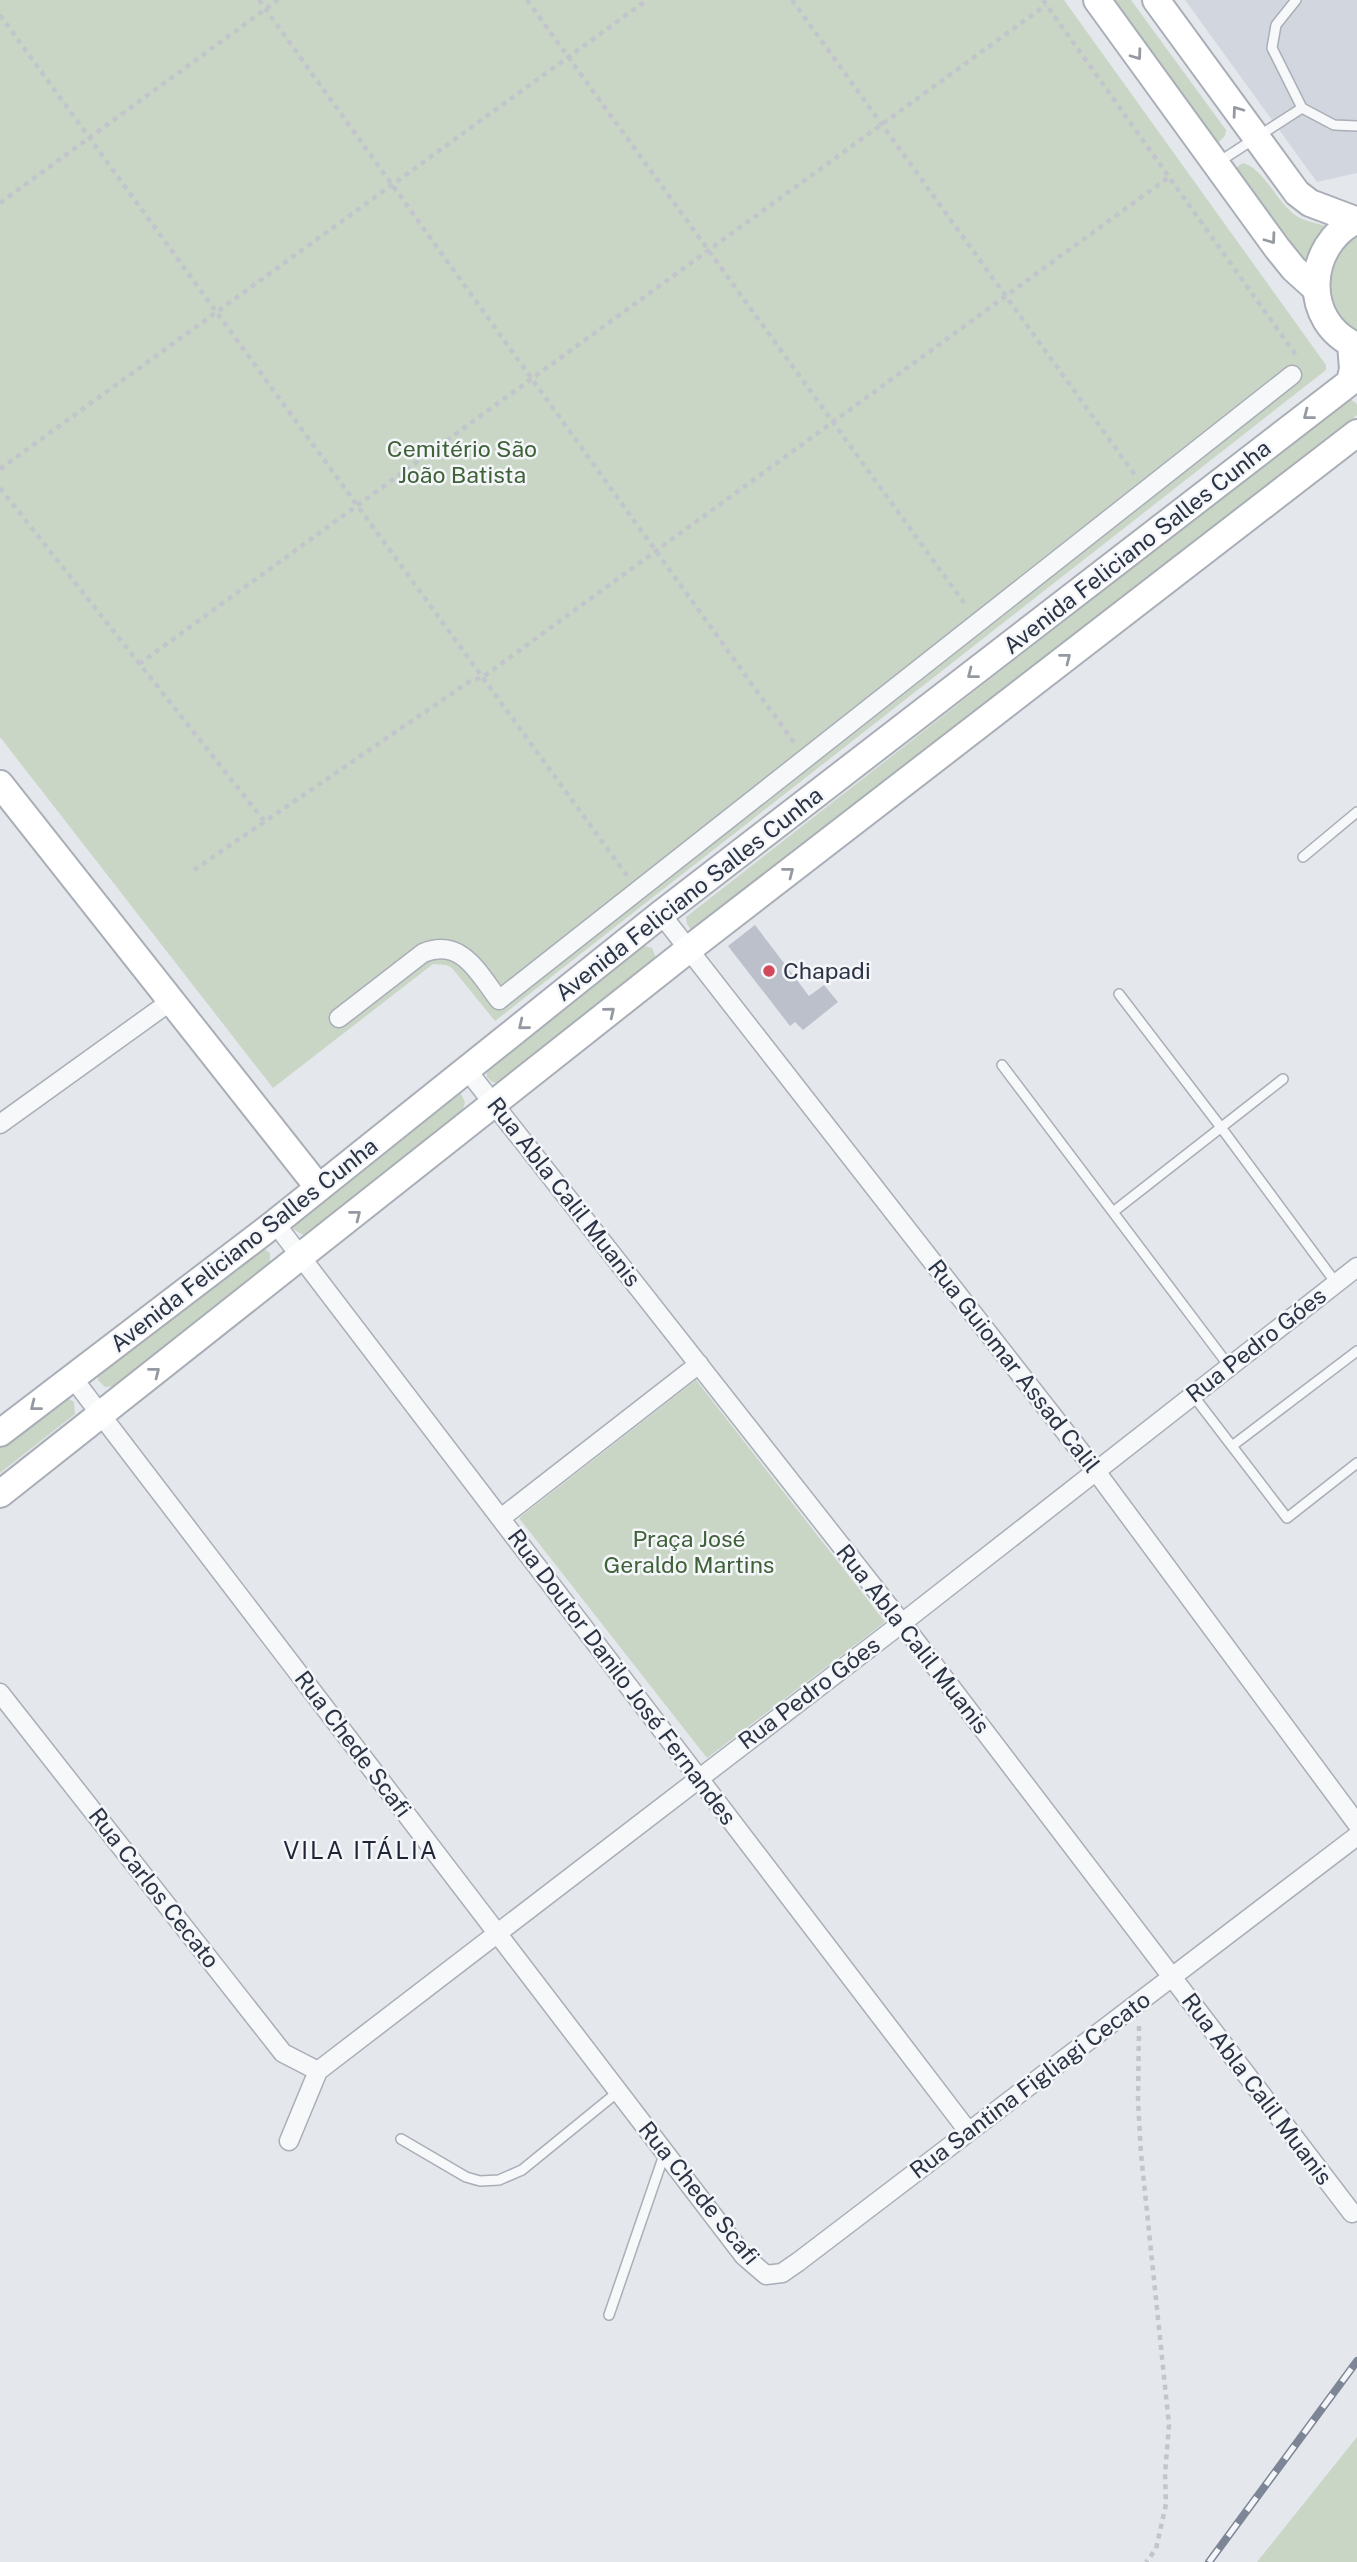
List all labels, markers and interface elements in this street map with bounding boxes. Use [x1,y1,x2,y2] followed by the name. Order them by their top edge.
[1129,47,1142,60] one-way arrow
[1233,106,1245,119] one-way arrow
[1263,232,1275,244] one-way arrow
[1303,407,1315,420] one-way arrow
[998,434,1276,659] street label: Avenida Feliciano Salles Cunha
[387,435,537,488] park label: Cemitério São João Batista
[1058,653,1071,666] one-way arrow
[968,665,980,678] one-way arrow
[550,781,828,1006] street label: Avenida Feliciano Salles Cunha
[782,867,794,880] one-way arrow
[783,957,871,984] place label: Chapadi
[761,963,777,979] marker: Chapadi
[603,1008,615,1021] one-way arrow
[518,1017,530,1030] one-way arrow
[482,1092,647,1292] street label: Rua Abla Calil Muanis
[105,1132,383,1357] street label: Avenida Feliciano Salles Cunha
[347,1211,360,1223] one-way arrow
[923,1254,1106,1477] street label: Rua Guiomar Assad Calil
[1180,1282,1331,1408] street label: Rua Pedro Góes
[148,1368,160,1381] one-way arrow
[30,1398,42,1411] one-way arrow
[502,1524,742,1830] street label: Rua Doutor Danilo José Fernandes
[604,1525,775,1578] park label: Praça José Geraldo Martins
[831,1539,996,1739] street label: Rua Abla Calil Muanis
[733,1631,885,1755] street label: Rua Pedro Góes
[290,1665,417,1822] street label: Rua Chede Scafi
[83,1802,225,1973] street label: Rua Carlos Cecato
[283,1836,439,1864] district label: VILA ITÁLIA
[904,1985,1155,2184] street label: Rua Santina Figliagi Cecato
[1177,1988,1338,2190] street label: Rua Abla Calil Muanis
[633,2116,765,2270] street label: Rua Chede Scafi

